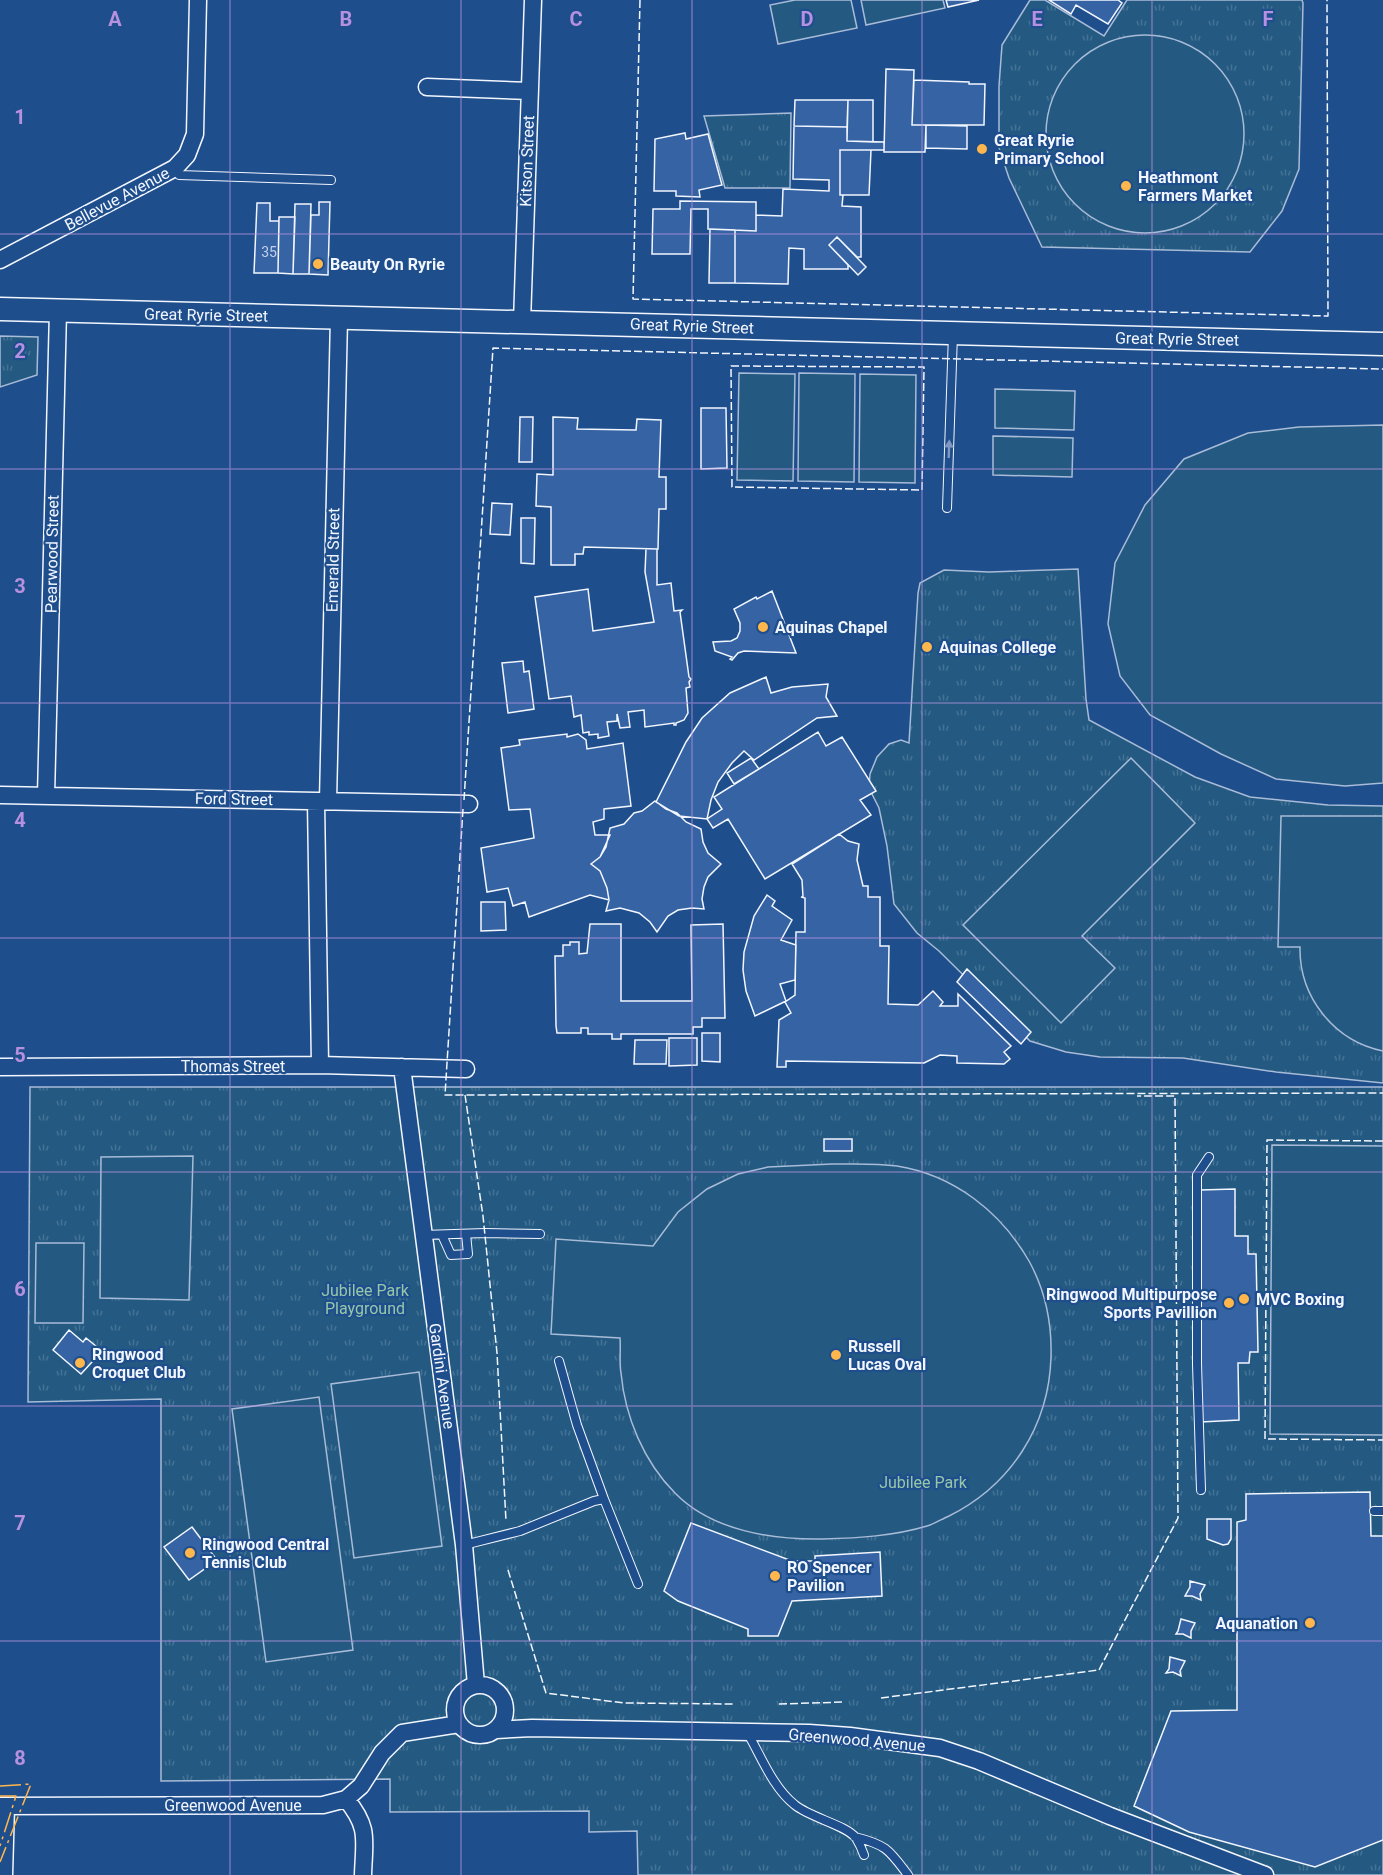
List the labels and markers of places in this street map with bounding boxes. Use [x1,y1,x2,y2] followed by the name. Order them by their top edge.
[994,131,1104,168] place label: Great Ryrie Primary School
[975,142,989,156] marker: Great Ryrie Primary School
[1138,168,1253,205] place label: Heathmont Farmers Market
[1119,179,1133,193] marker: Heathmont Farmers Market
[330,255,445,274] place label: Beauty On Ryrie
[311,257,325,271] marker: Beauty On Ryrie
[775,618,888,637] place label: Aquinas Chapel
[756,620,770,634] marker: Aquinas Chapel
[939,638,1056,657] place label: Aquinas College
[920,640,934,654] marker: Aquinas College
[1046,1285,1217,1322] place label: Ringwood Multipurpose Sports Pavillion
[1256,1290,1344,1309] place label: MVC Boxing
[1237,1292,1251,1306] marker: MVC Boxing
[1222,1296,1236,1310] marker: Ringwood Multipurpose Sports Pavillion
[848,1337,926,1374] place label: Russell Lucas Oval
[92,1345,186,1382] place label: Ringwood Croquet Club
[829,1348,843,1362] marker: Russell Lucas Oval
[73,1356,87,1370] marker: Ringwood Croquet Club
[202,1535,329,1572] place label: Ringwood Central Tennis Club
[183,1546,197,1560] marker: Ringwood Central Tennis Club
[787,1558,872,1595] place label: RO Spencer Pavilion
[768,1569,782,1583] marker: RO Spencer Pavilion
[1216,1614,1298,1633] place label: Aquanation
[1303,1616,1317,1630] marker: Aquanation

